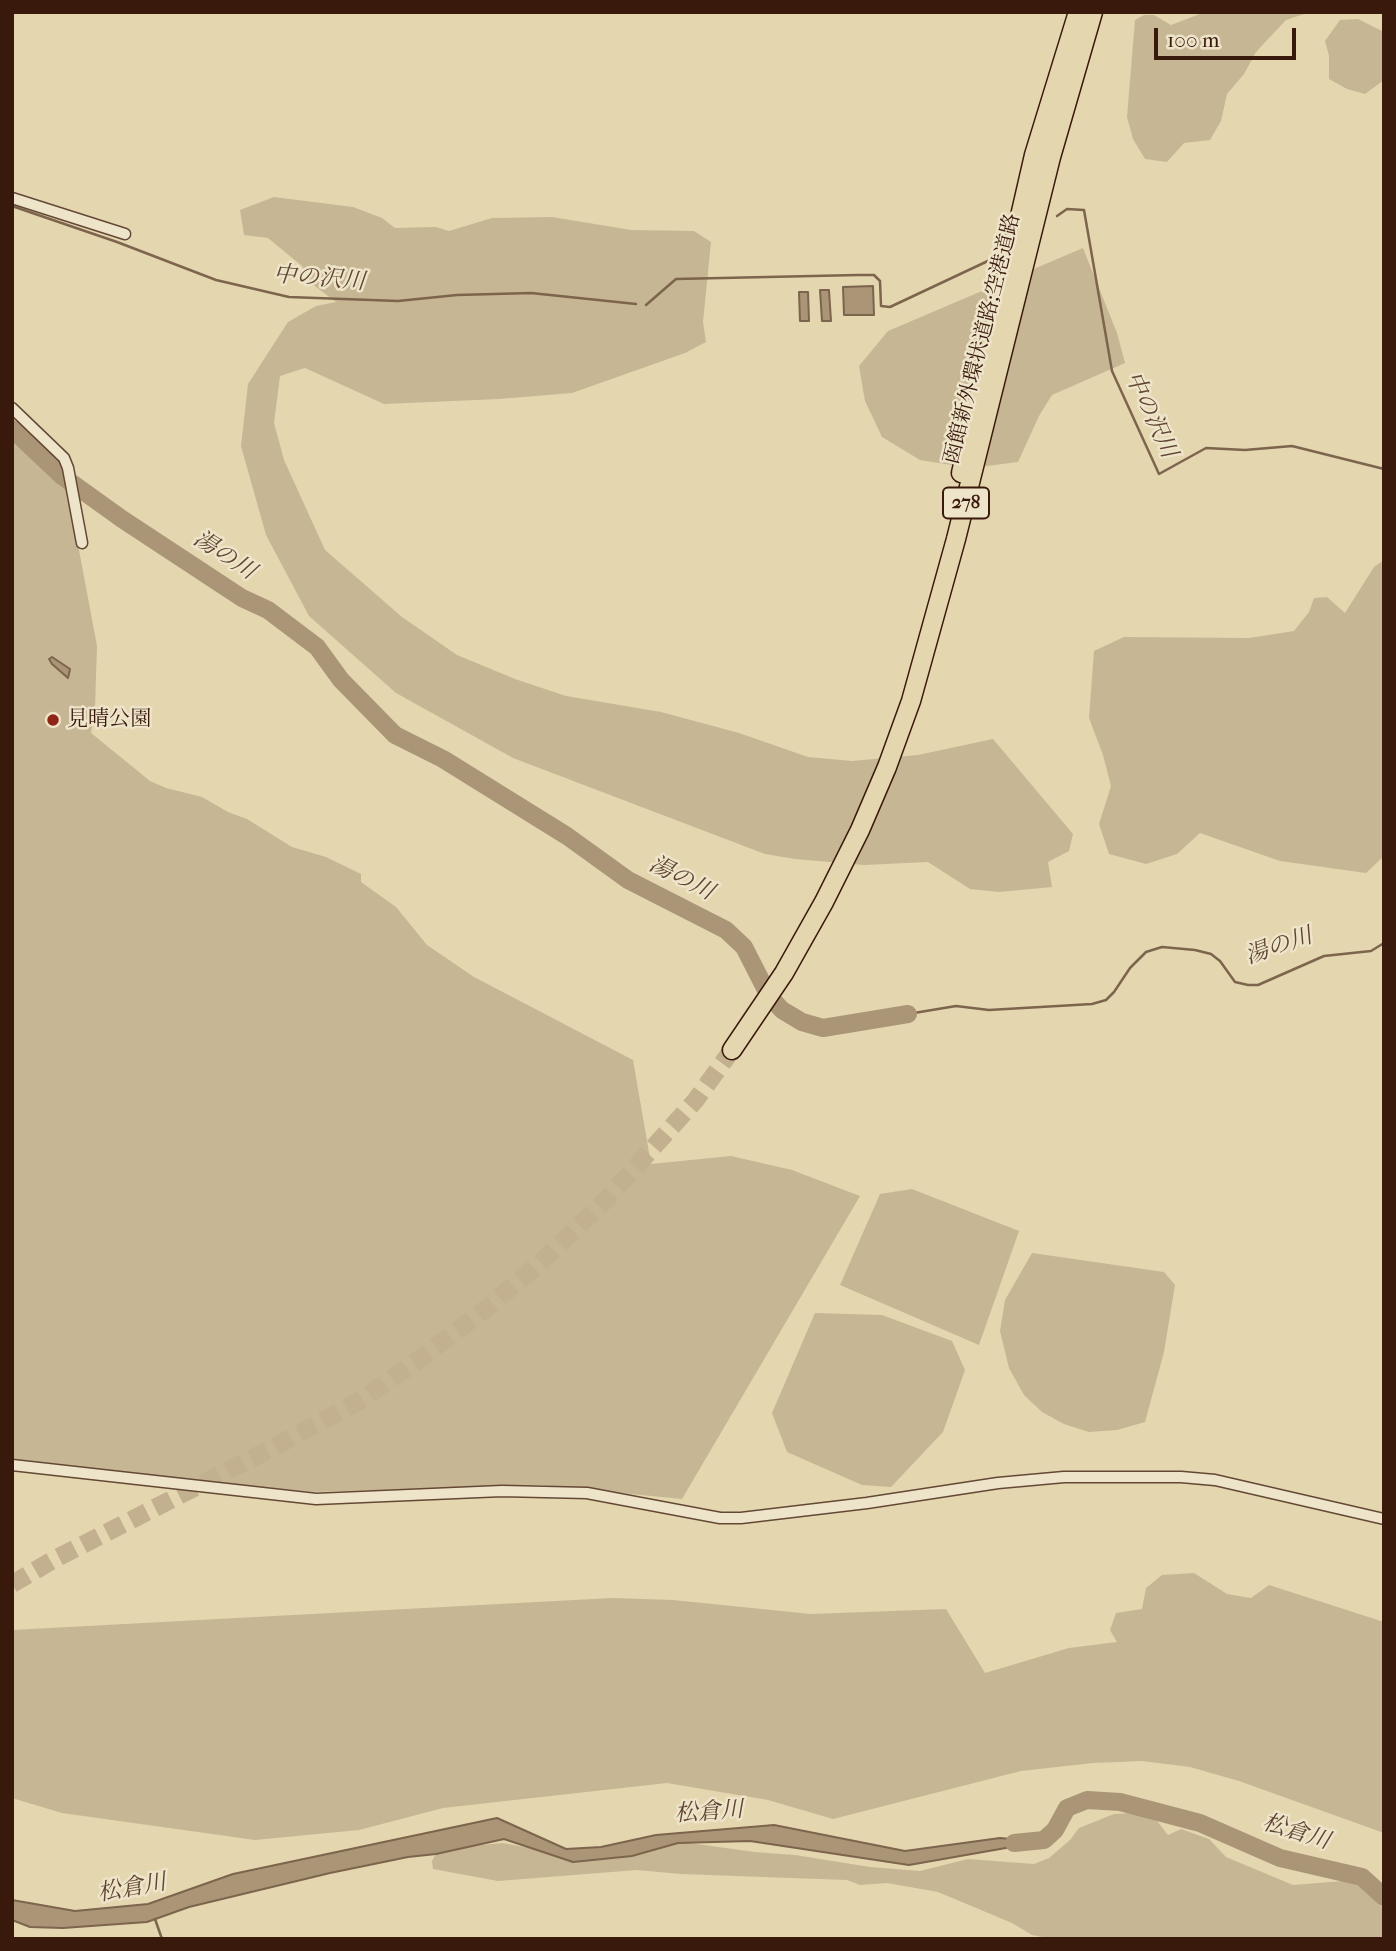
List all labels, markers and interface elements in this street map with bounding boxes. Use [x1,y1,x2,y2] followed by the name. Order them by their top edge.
[1158,14,1300,58] scale bar
[1167,28,1220,52] text: 100 m
[940,211,1026,467] street label: 函館新外環状道路;空港道路
[272,261,366,297] water label: 中の沢川
[1118,367,1182,463] water label: 中の沢川
[943,488,989,518] road number: 278
[188,526,260,586] water label: 湯の川
[67,707,151,733] place label: 見晴公園
[45,712,61,728] marker: 見晴公園
[644,851,718,907] water label: 湯の川
[1242,923,1316,971] water label: 湯の川
[674,1797,744,1829] water label: 松倉川
[1259,1810,1333,1856] water label: 松倉川
[96,1869,168,1909] water label: 松倉川

